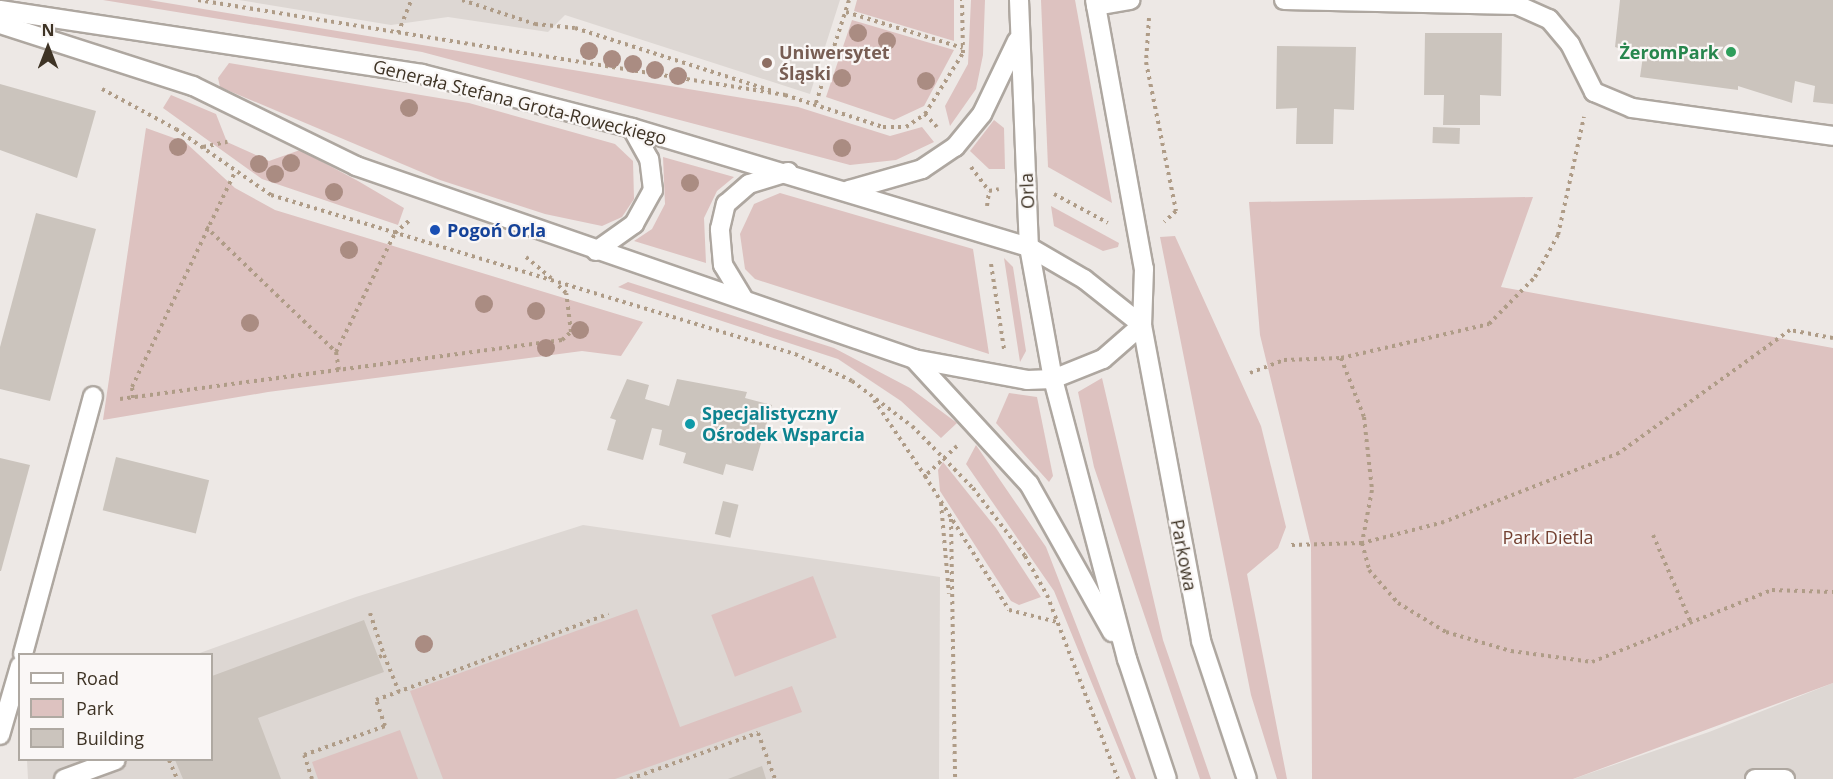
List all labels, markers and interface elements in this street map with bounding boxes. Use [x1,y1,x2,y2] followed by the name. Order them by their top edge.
[18,18,78,78] north arrow
[41,19,55,41] text: N
[1619,41,1719,63] place label: ŻeromPark
[779,42,890,84] place label: Uniwersytet Śląski
[1724,45,1738,59] marker: ŻeromPark
[371,55,669,149] street label: Generała Stefana Grota-Roweckiego
[760,56,774,70] marker: Uniwersytet Śląski
[1015,173,1039,209] street label: Orla
[447,219,546,241] place label: Pogoń Orla
[428,223,442,237] marker: Pogoń Orla
[702,403,865,446] place label: Specjalistyczny Ośrodek Wsparcia
[683,417,697,431] marker: Specjalistyczny Ośrodek Wsparcia
[1166,517,1202,593] street label: Parkowa
[1503,526,1593,548] park label: Park Dietla
[18,653,213,761] legend
[76,666,119,690] text: Road
[76,696,114,720] text: Park
[76,726,144,750] text: Building

